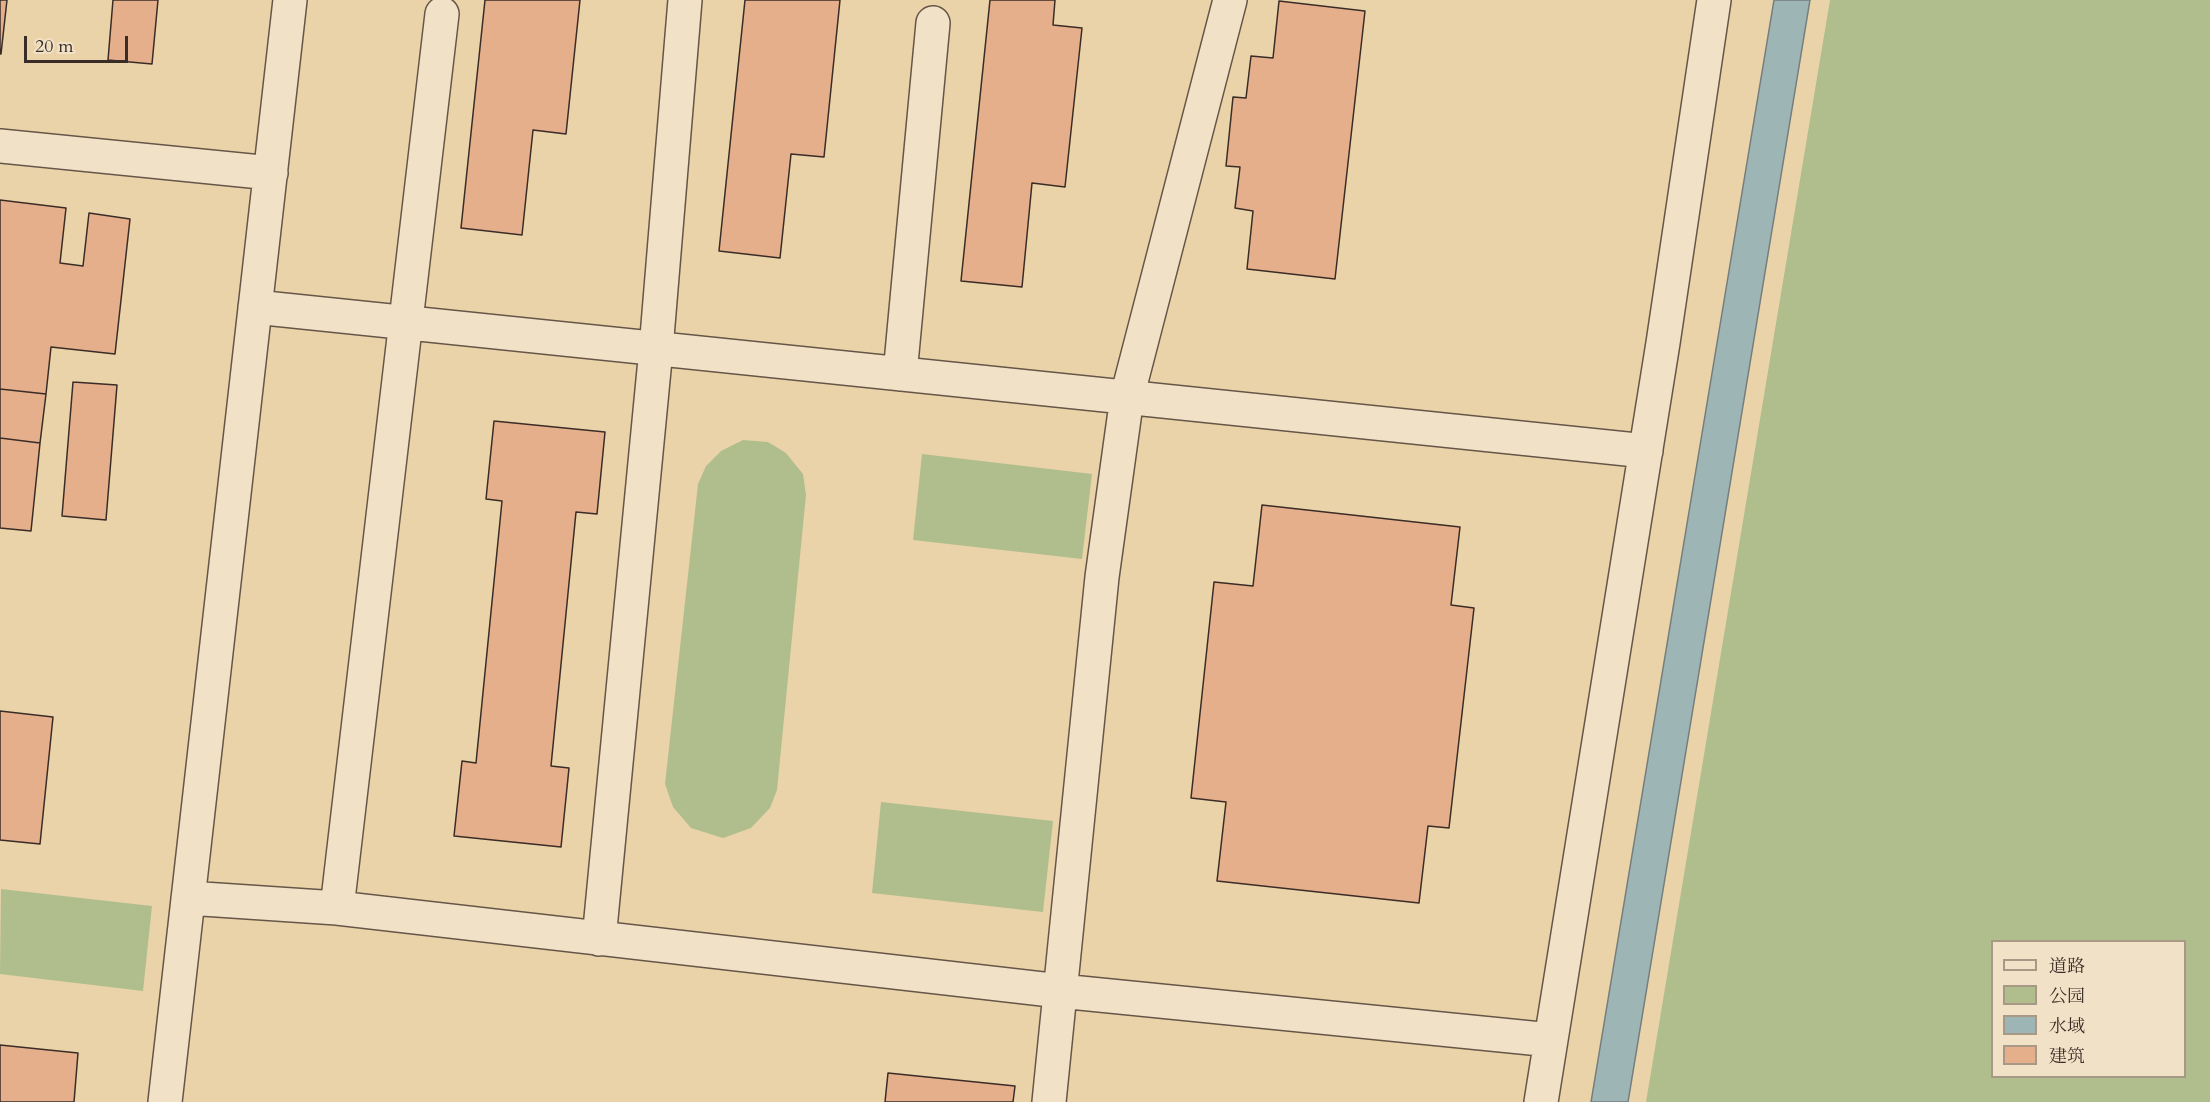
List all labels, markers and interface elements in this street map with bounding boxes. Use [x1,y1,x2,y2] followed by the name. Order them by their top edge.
[27,24,130,62] scale bar
[35,34,74,59] text: 20 m
[1991,940,2186,1078] legend
[2049,954,2085,979] text: 道路
[2049,984,2085,1009] text: 公园
[2049,1014,2085,1039] text: 水域
[2049,1044,2085,1069] text: 建筑

